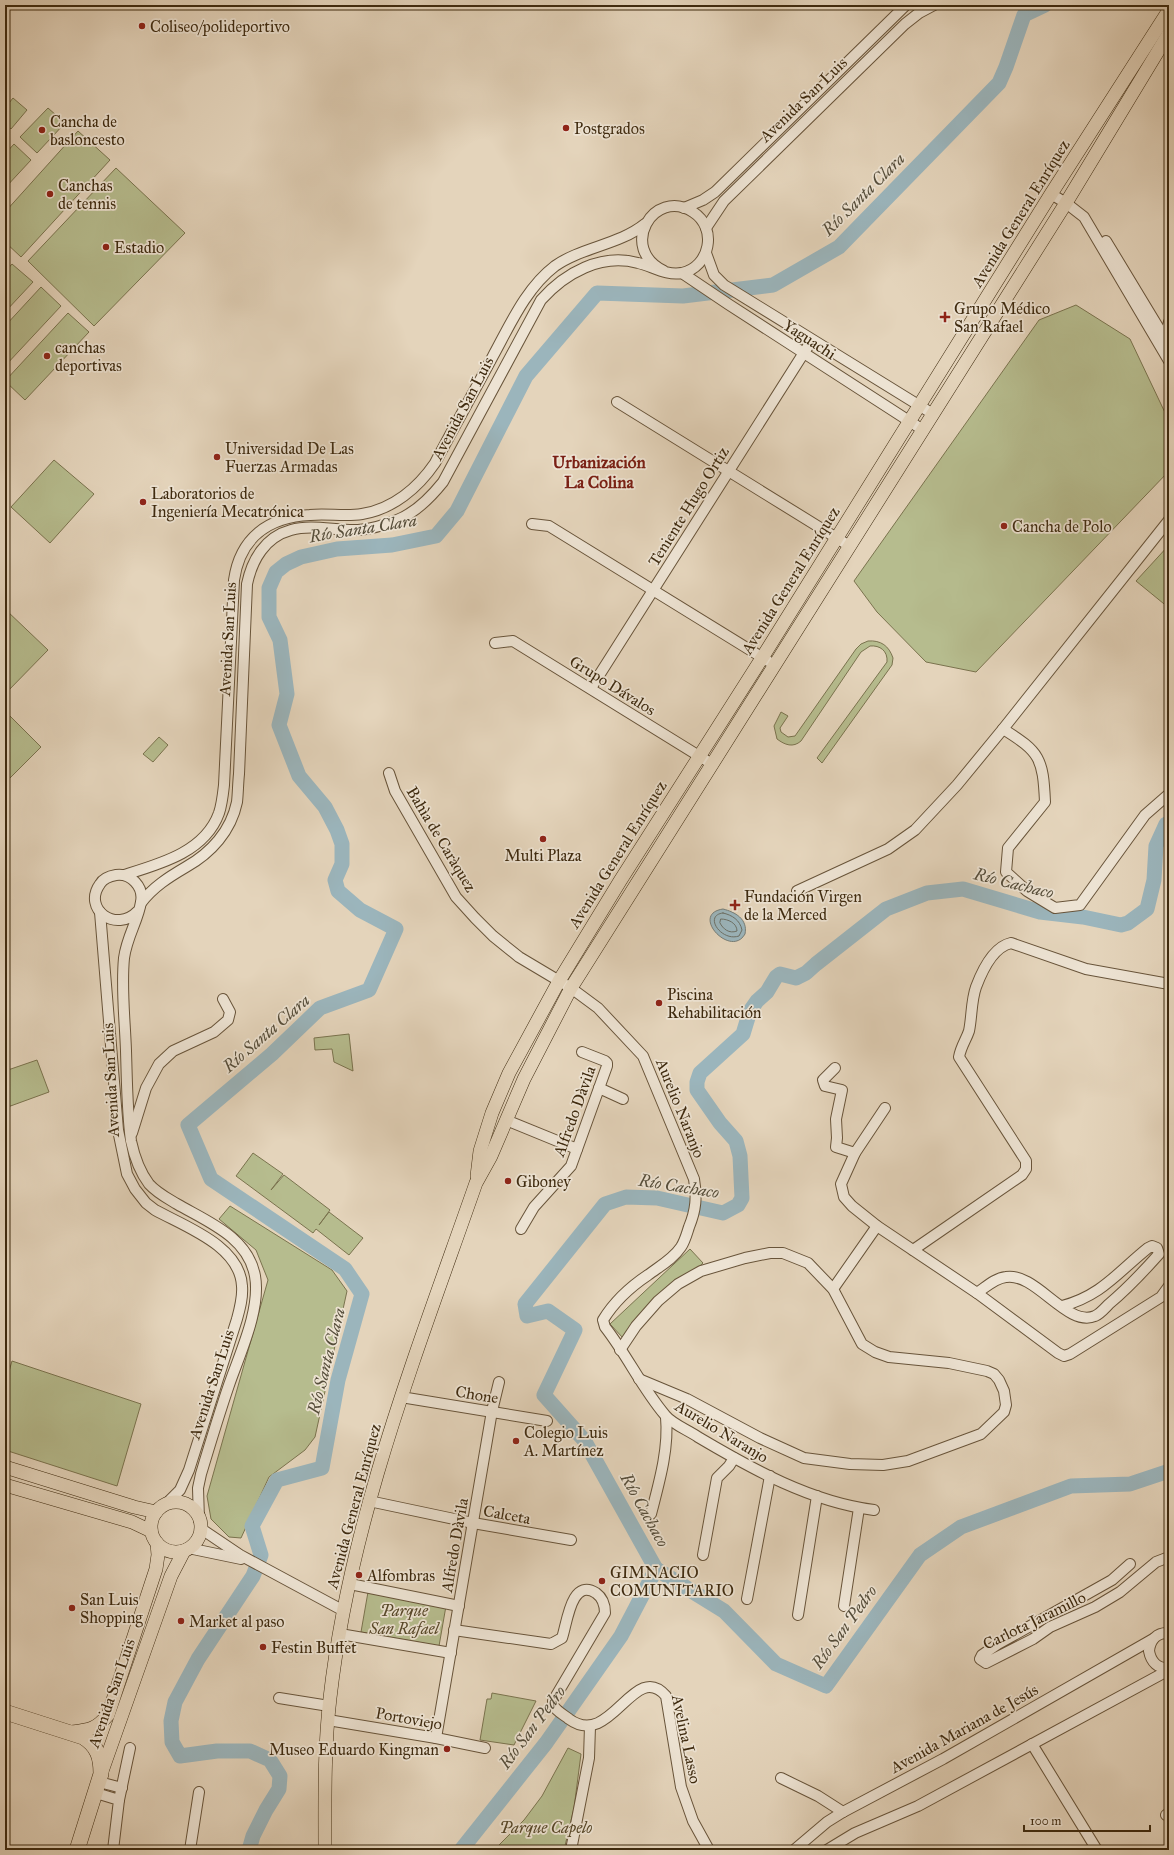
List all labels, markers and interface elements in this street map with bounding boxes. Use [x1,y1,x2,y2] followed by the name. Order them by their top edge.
[150,17,290,36] place label: Coliseo/polideportivo
[137,21,147,31] marker: Coliseo/polideportivo
[755,53,851,147] street label: Avenida San Luis
[50,112,125,149] place label: Cancha de basloncesto
[574,119,645,139] place label: Postgrados
[561,123,571,133] marker: Postgrados
[37,125,47,135] marker: Cancha de basloncesto
[967,135,1075,292] street label: Avenida General Enríquez
[817,149,909,241] water label: Río Santa Clara
[58,176,116,213] place label: Canchas de tennis
[45,189,55,199] marker: Canchas de tennis
[114,238,164,257] place label: Estadio
[101,242,111,252] marker: Estadio
[954,299,1050,336] place label: Grupo Médico San Rafael
[939,311,951,323] marker: Grupo Médico San Rafael
[779,315,840,365] street label: Yaguachi
[55,338,122,375] place label: canchas deportivas
[42,351,52,361] marker: canchas deportivas
[427,353,498,464] street label: Avenida San Luis
[225,439,354,476] place label: Universidad De Las Fuerzas Armadas
[644,443,734,570] street label: Teniente Hugo Ortiz
[212,452,222,462] marker: Universidad De Las Fuerzas Armadas
[552,452,646,493] district label: Urbanización La Colina
[151,484,304,522] place label: Laboratorios de Ingeniería Mecatrónica
[138,497,148,507] marker: Laboratorios de Ingeniería Mecatrónica
[737,502,845,659] street label: Avenida General Enríquez
[307,510,418,548] water label: Río Santa Clara
[1012,517,1112,536] place label: Cancha de Polo
[999,521,1009,531] marker: Cancha de Polo
[215,581,240,698] street label: Avenida San Luis
[566,651,659,719] street label: Grupo Dávalos
[564,776,672,933] street label: Avenida General Enríquez
[402,783,481,896] street label: Bahìa de Caràquez
[538,834,548,844] marker: Multi Plaza
[504,846,582,865] place label: Multi Plaza
[971,863,1056,904] water label: Río Cachaco
[744,887,862,924] place label: Fundación Virgen de la Merced
[729,899,741,911] marker: Fundación Virgen de la Merced
[667,985,762,1022] place label: Piscina Rehabilitación
[218,990,314,1078] water label: Río Santa Clara
[654,998,664,1008] marker: Piscina Rehabilitación
[98,1022,123,1138] street label: Avenida San Luis
[652,1055,709,1161] street label: Aurelio Naranjo
[549,1063,600,1160] street label: Alfredo Dàvila
[636,1170,721,1203] water label: Río Cachaco
[516,1172,571,1191] place label: Giboney
[503,1176,513,1186] marker: Giboney
[303,1306,350,1417] water label: Río Santa Clara
[184,1327,238,1442] street label: Avenida San Luis
[454,1382,500,1407] street label: Chone
[671,1396,772,1467] street label: Aurelio Naranjo
[322,1421,386,1592] street label: Avenida General Enríquez
[523,1423,608,1460] place label: Colegio Luis A. Martínez
[511,1436,521,1446] marker: Colegio Luis A. Martínez
[615,1469,674,1551] water label: Río Cachaco
[437,1496,472,1595] street label: Alfredo Dàvila
[482,1501,532,1528] street label: Calceta
[610,1563,734,1600] place label: GIMNACIO COMUNITARIO
[366,1566,435,1585] place label: Alfombras
[354,1570,364,1580] marker: Alfombras
[597,1576,607,1586] marker: GIMNACIO COMUNITARIO
[806,1581,882,1674] water label: Río San Pedro
[980,1587,1089,1654] street label: Carlota Jaramillo
[80,1590,143,1628] place label: San Luis Shopping
[368,1601,440,1638] park label: Parque San Rafael
[67,1603,77,1613] marker: San Luis Shopping
[189,1612,285,1631] place label: Market al paso
[176,1616,186,1626] marker: Market al paso
[84,1636,139,1751] street label: Avenida San Luis
[271,1638,357,1657] place label: Festin Buffet
[258,1642,268,1652] marker: Festin Buffet
[886,1680,1042,1778] street label: Avenida Mariana de Jesús
[494,1681,571,1774] water label: Río San Pedro
[668,1692,705,1785] street label: Avelina Lasso
[374,1703,444,1734] street label: Portoviejo
[269,1740,439,1760] place label: Museo Eduardo Kingman
[442,1744,452,1754] marker: Museo Eduardo Kingman
[1024,1807,1150,1833] scale bar
[1030,1814,1061,1828] text: 100 m
[500,1818,592,1838] park label: Parque Capelo

